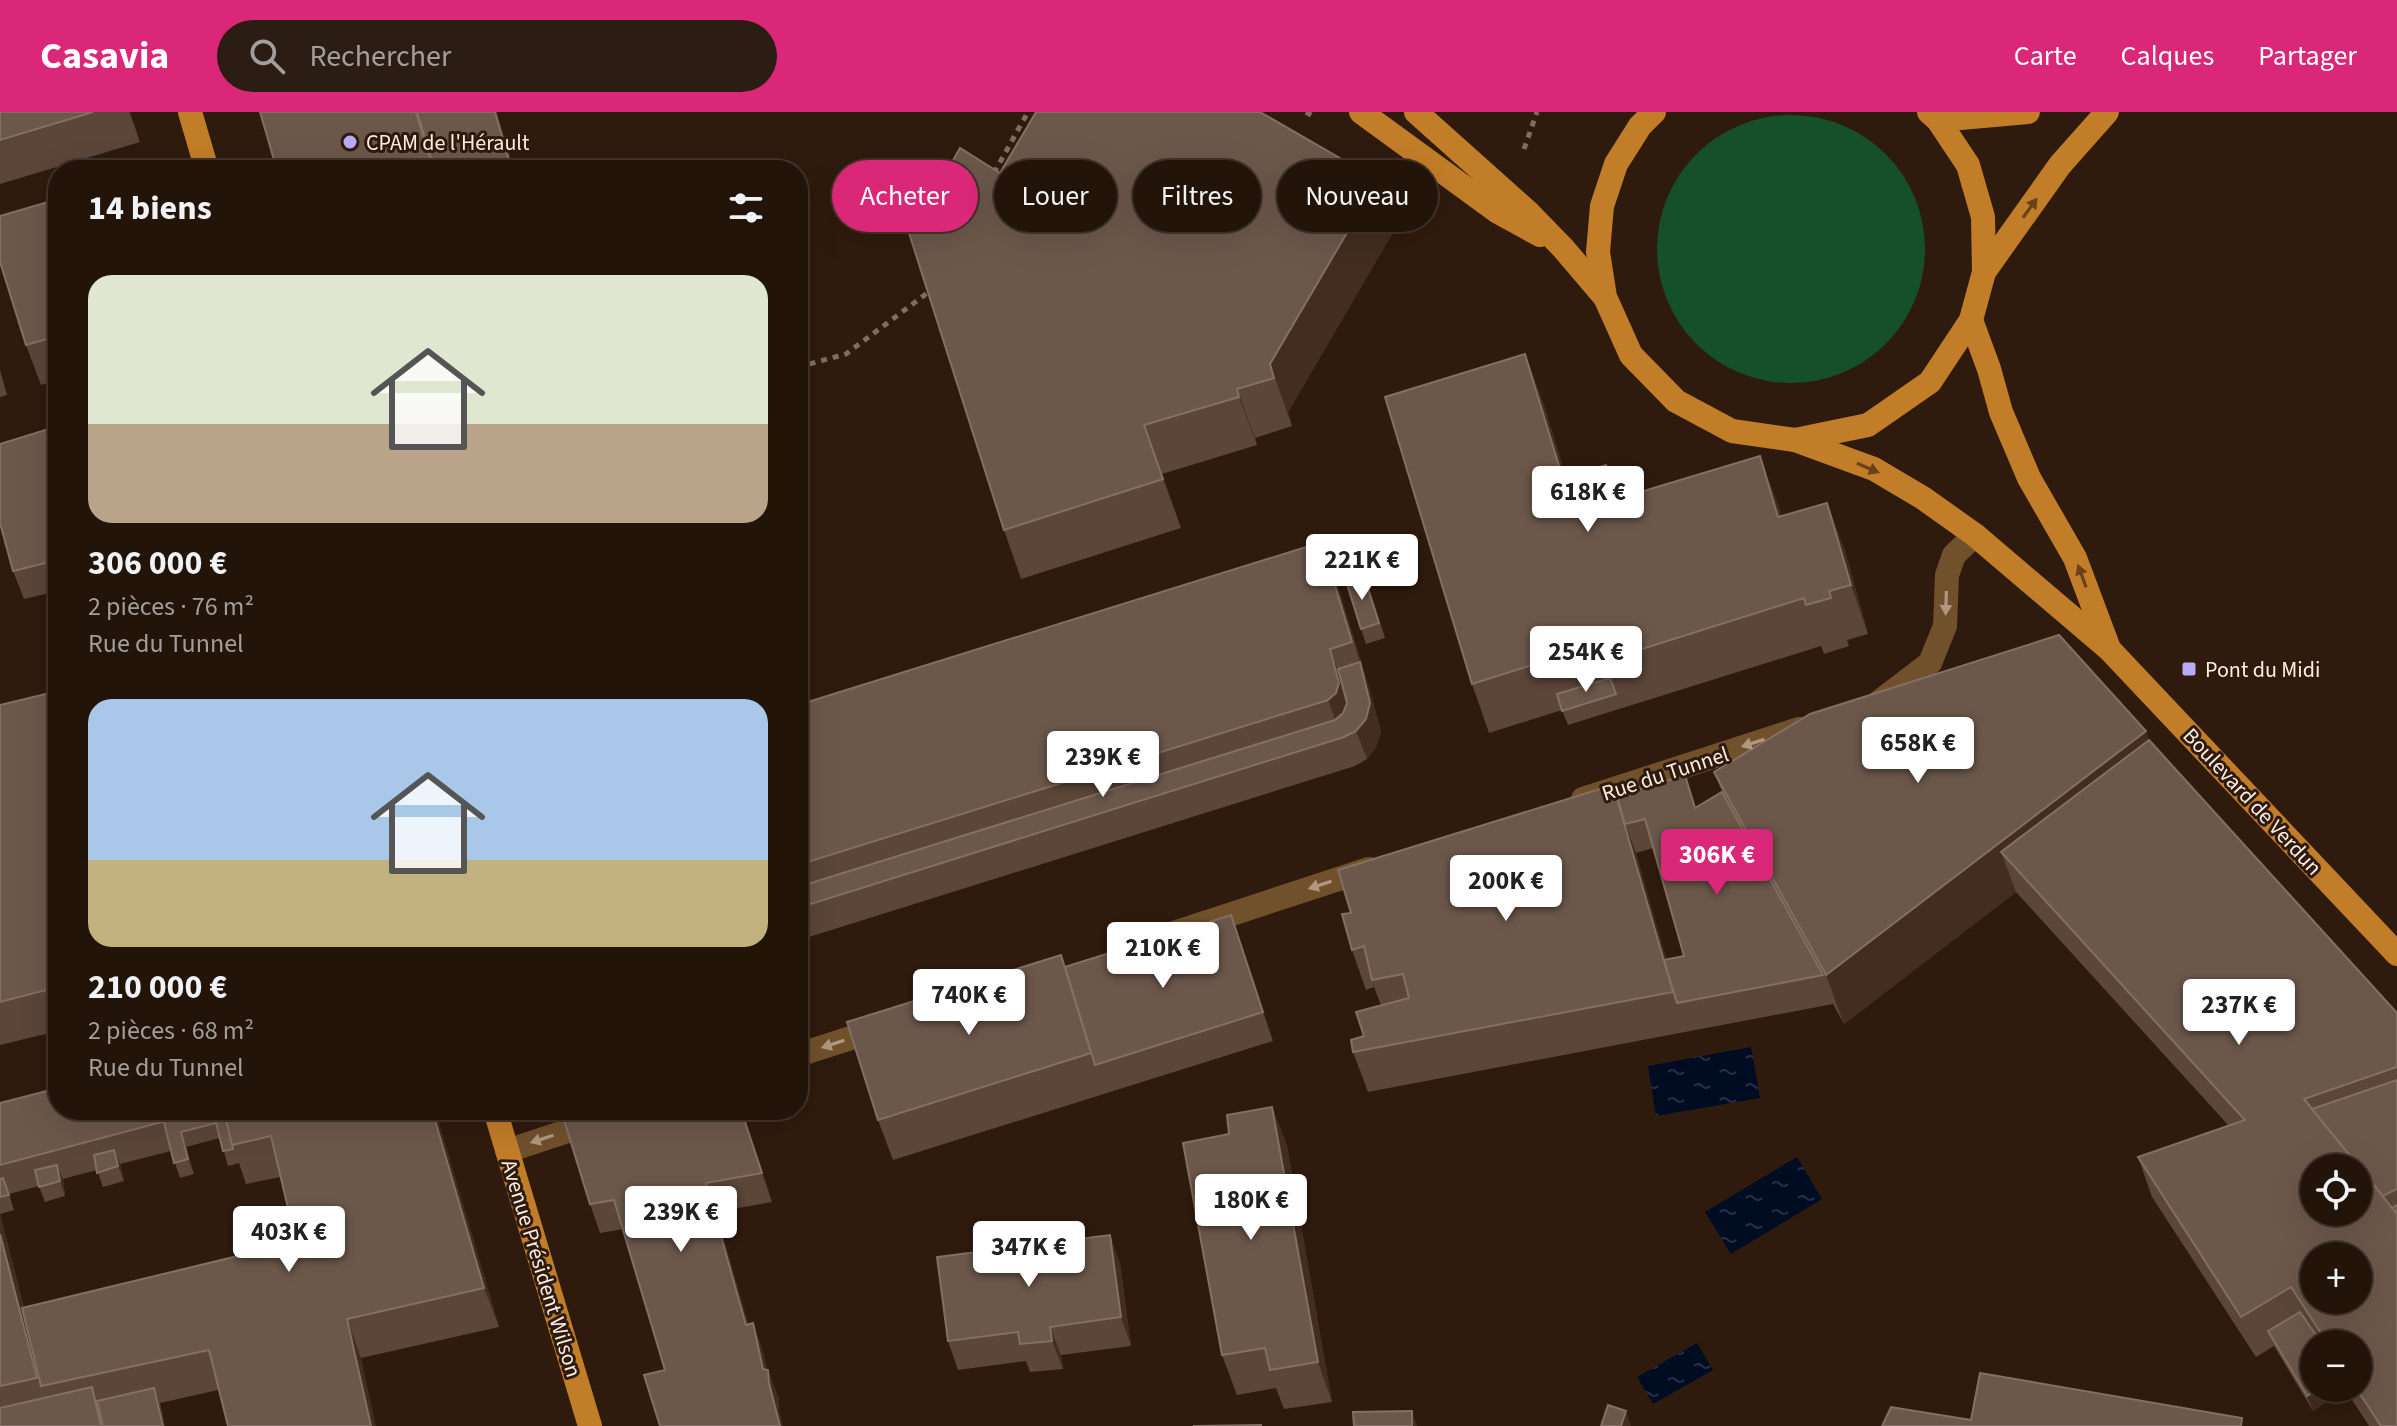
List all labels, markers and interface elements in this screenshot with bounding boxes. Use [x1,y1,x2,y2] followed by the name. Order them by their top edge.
[217,20,777,92] search box
[40,29,169,83] text: Casavia
[245,34,289,78] icon: search
[309,35,451,78] text: Rechercher
[2014,36,2077,76] text: Carte
[2121,36,2214,76] text: Calques
[2258,36,2357,76] text: Partager
[366,127,530,159] place label: CPAM de l'Hérault
[341,133,359,151] marker: CPAM de l'Hérault
[832,160,978,232] chip: Acheter
[994,160,1117,232] chip: Louer
[1133,160,1261,232] chip: Filtres
[1277,160,1438,232] chip: Nouveau
[88,184,212,233] text: 14 biens
[724,186,768,230] icon: filters
[2021,198,2037,219] one-way arrow
[356,327,500,471] icon: home
[1856,461,1880,474] one-way arrow
[1523,466,1653,534] pin: 618K €
[1550,473,1626,510] text: 618K €
[1297,534,1427,602] pin: 221K €
[88,539,227,588] text: 306 000 €
[1324,541,1400,578] text: 221K €
[2075,563,2088,587] one-way arrow
[88,588,254,625] text: 2 pièces · 76 m²
[1940,591,1953,616] one-way arrow
[88,625,244,662] text: Rue du Tunnel
[1521,626,1651,694] pin: 254K €
[1548,633,1624,670] text: 254K €
[2205,654,2320,686] place label: Pont du Midi
[2180,660,2198,678] marker: Pont du Midi
[1853,717,1983,785] pin: 658K €
[2175,721,2329,883] street label: Boulevard de Verdun
[1880,724,1956,761] text: 658K €
[1038,731,1168,799] pin: 239K €
[1065,738,1141,775] text: 239K €
[1598,738,1733,810] street label: Rue du Tunnel
[1741,738,1765,750] one-way arrow
[356,751,500,895] icon: home
[1652,829,1782,897] pin: 306K €
[1679,836,1755,873] text: 306K €
[1441,855,1571,923] pin: 200K €
[1468,862,1544,899] text: 200K €
[1308,879,1332,892] one-way arrow
[1098,922,1228,990] pin: 210K €
[1125,929,1201,966] text: 210K €
[88,963,227,1012] text: 210 000 €
[904,969,1034,1037] pin: 740K €
[931,976,1007,1013] text: 740K €
[2174,979,2304,1047] pin: 237K €
[2201,986,2277,1023] text: 237K €
[88,1012,254,1049] text: 2 pièces · 68 m²
[821,1038,845,1051] one-way arrow
[88,1049,244,1086] text: Rue du Tunnel
[530,1134,554,1146] one-way arrow
[2300,1154,2372,1402] map controls
[2300,1154,2372,1226] button: locate
[493,1155,589,1381] street label: Avenue Président Wilson
[1186,1174,1316,1242] pin: 180K €
[1213,1181,1289,1218] text: 180K €
[616,1186,746,1254] pin: 239K €
[643,1193,719,1230] text: 239K €
[224,1206,354,1274] pin: 403K €
[251,1213,327,1250] text: 403K €
[964,1221,1094,1289] pin: 347K €
[991,1228,1067,1265] text: 347K €
[2300,1242,2372,1314] button: +
[2300,1330,2372,1402] button: −

